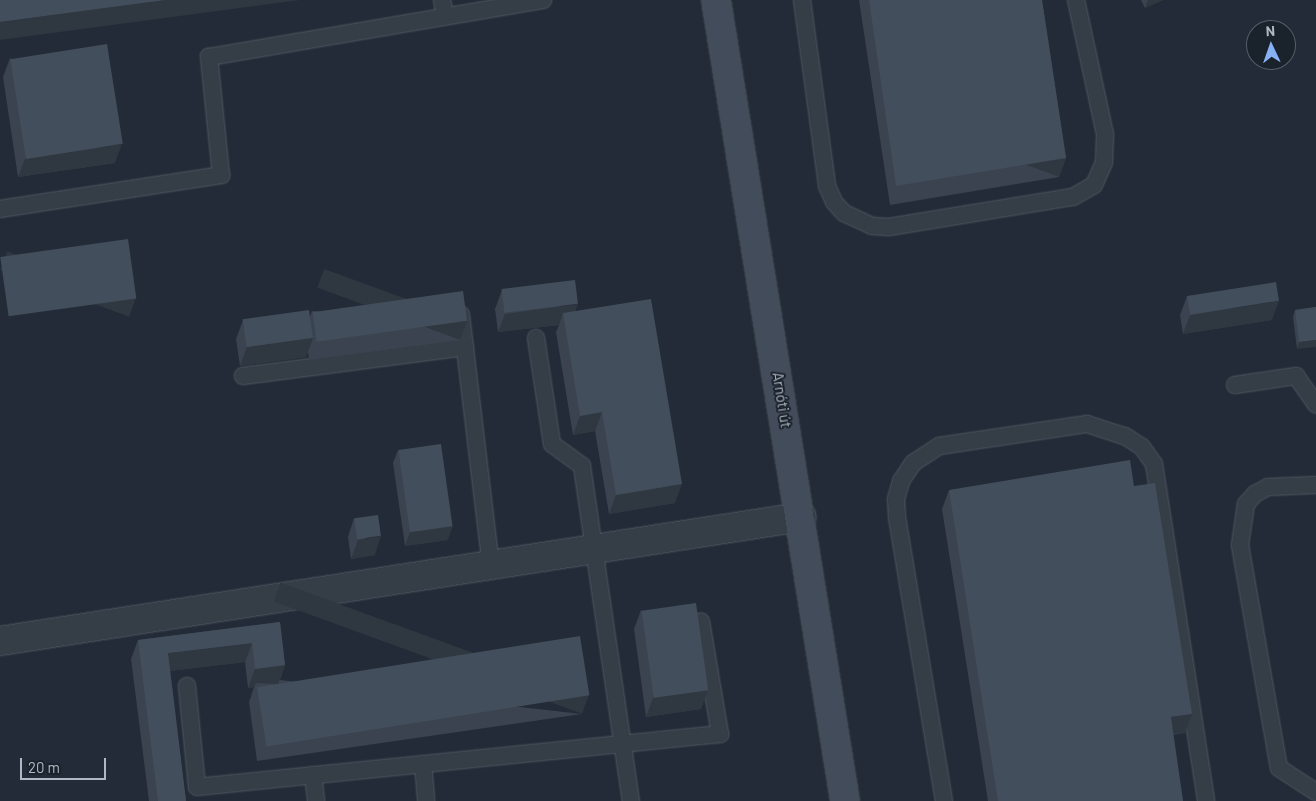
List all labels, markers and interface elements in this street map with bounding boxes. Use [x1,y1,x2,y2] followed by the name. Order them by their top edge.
[1246,20,1296,70] north arrow
[1265,22,1275,39] text: N
[769,371,795,429] street label: Arnóti út
[22,748,109,780] scale bar
[28,758,60,776] text: 20 m

